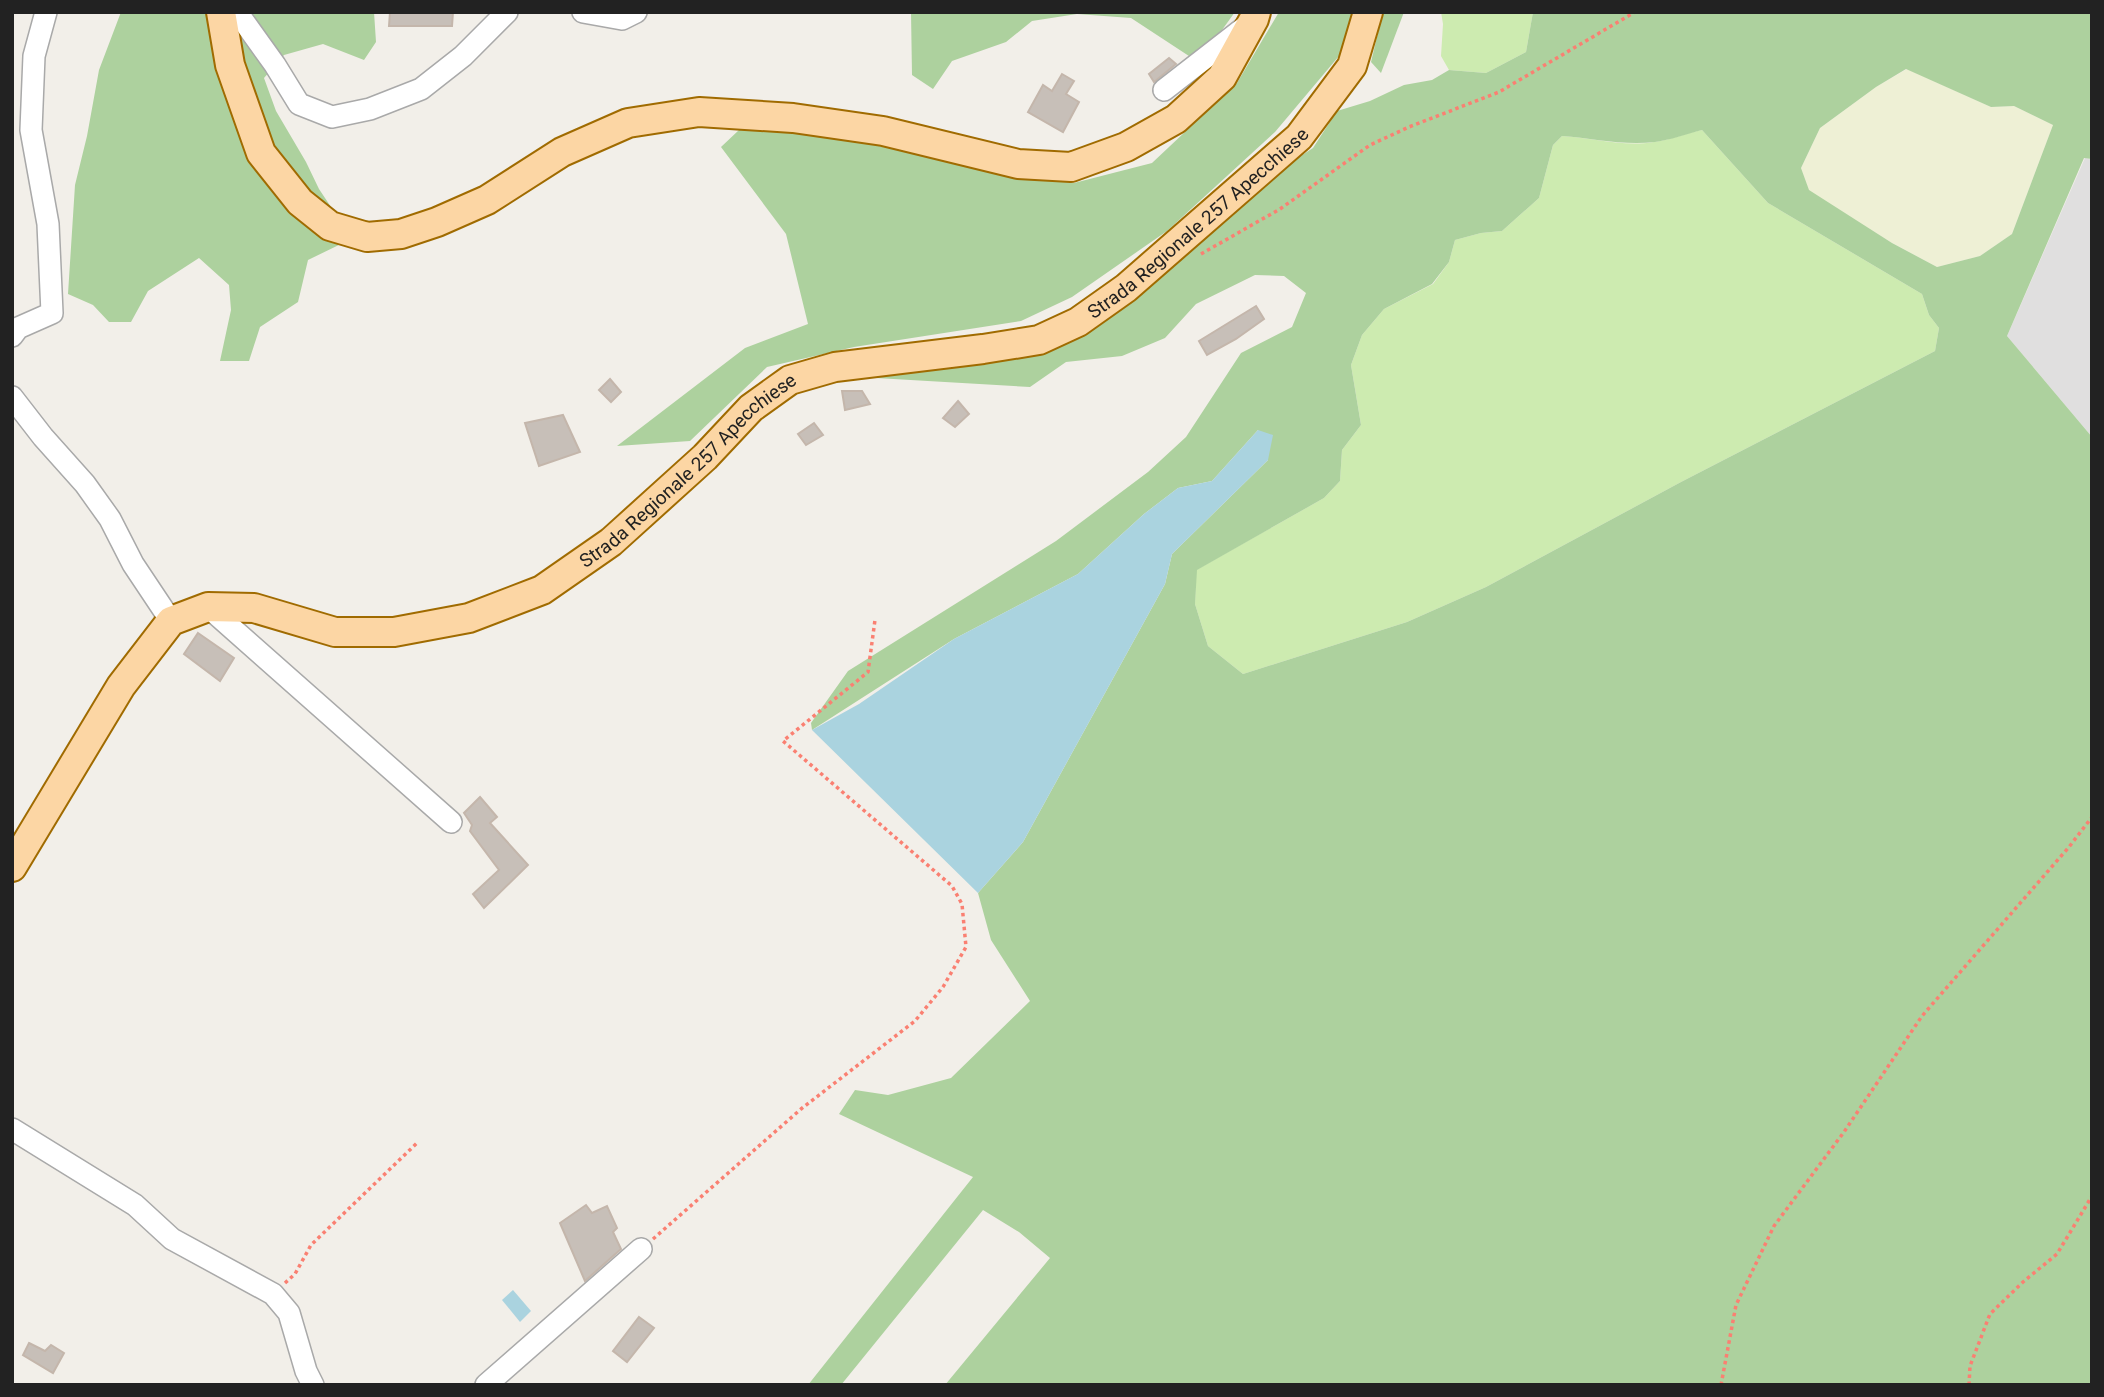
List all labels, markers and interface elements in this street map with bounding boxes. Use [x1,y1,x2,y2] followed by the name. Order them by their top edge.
[1083,123,1313,323] street label: Strada Regionale 257 Apecchiese
[575,368,800,572] street label: Strada Regionale 257 Apecchiese

